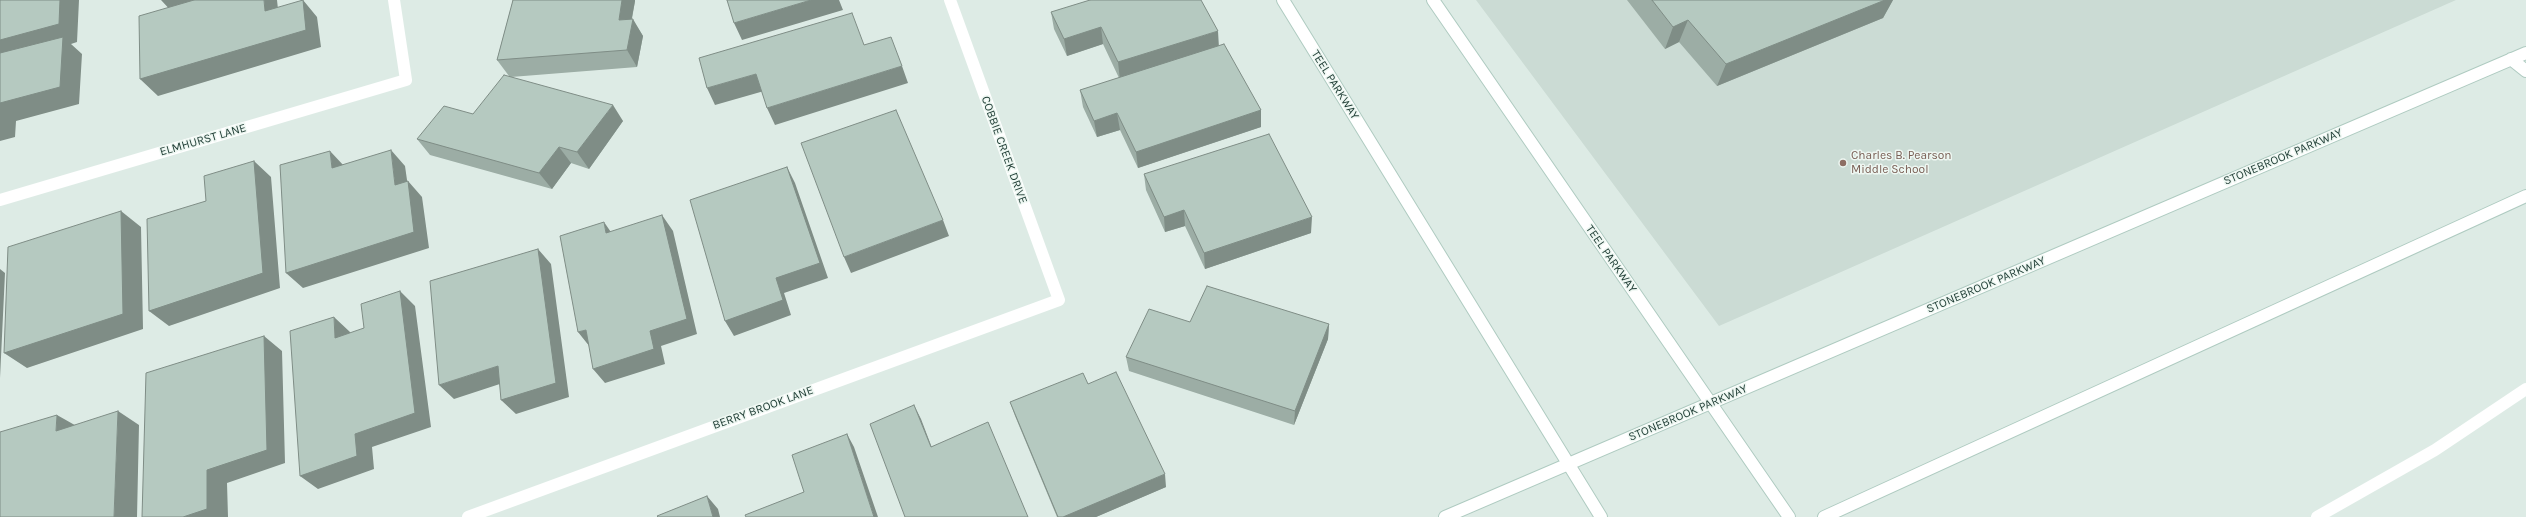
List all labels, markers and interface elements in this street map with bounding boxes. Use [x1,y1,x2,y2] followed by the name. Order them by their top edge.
[1308,48,1362,122] street label: TEEL PARKWAY
[978,94,1030,206] street label: COBBIE CREEK DRIVE
[158,121,248,159] street label: ELMHURST LANE
[2221,125,2345,189] street label: STONEBROOK PARKWAY
[1851,149,1952,177] place label: Charles B. Pearson Middle School
[1838,158,1848,168] marker: Charles B. Pearson Middle School
[1582,222,1640,296] street label: TEEL PARKWAY
[1924,253,2048,317] street label: STONEBROOK PARKWAY
[1626,381,1750,445] street label: STONEBROOK PARKWAY
[711,383,815,433] street label: BERRY BROOK LANE

